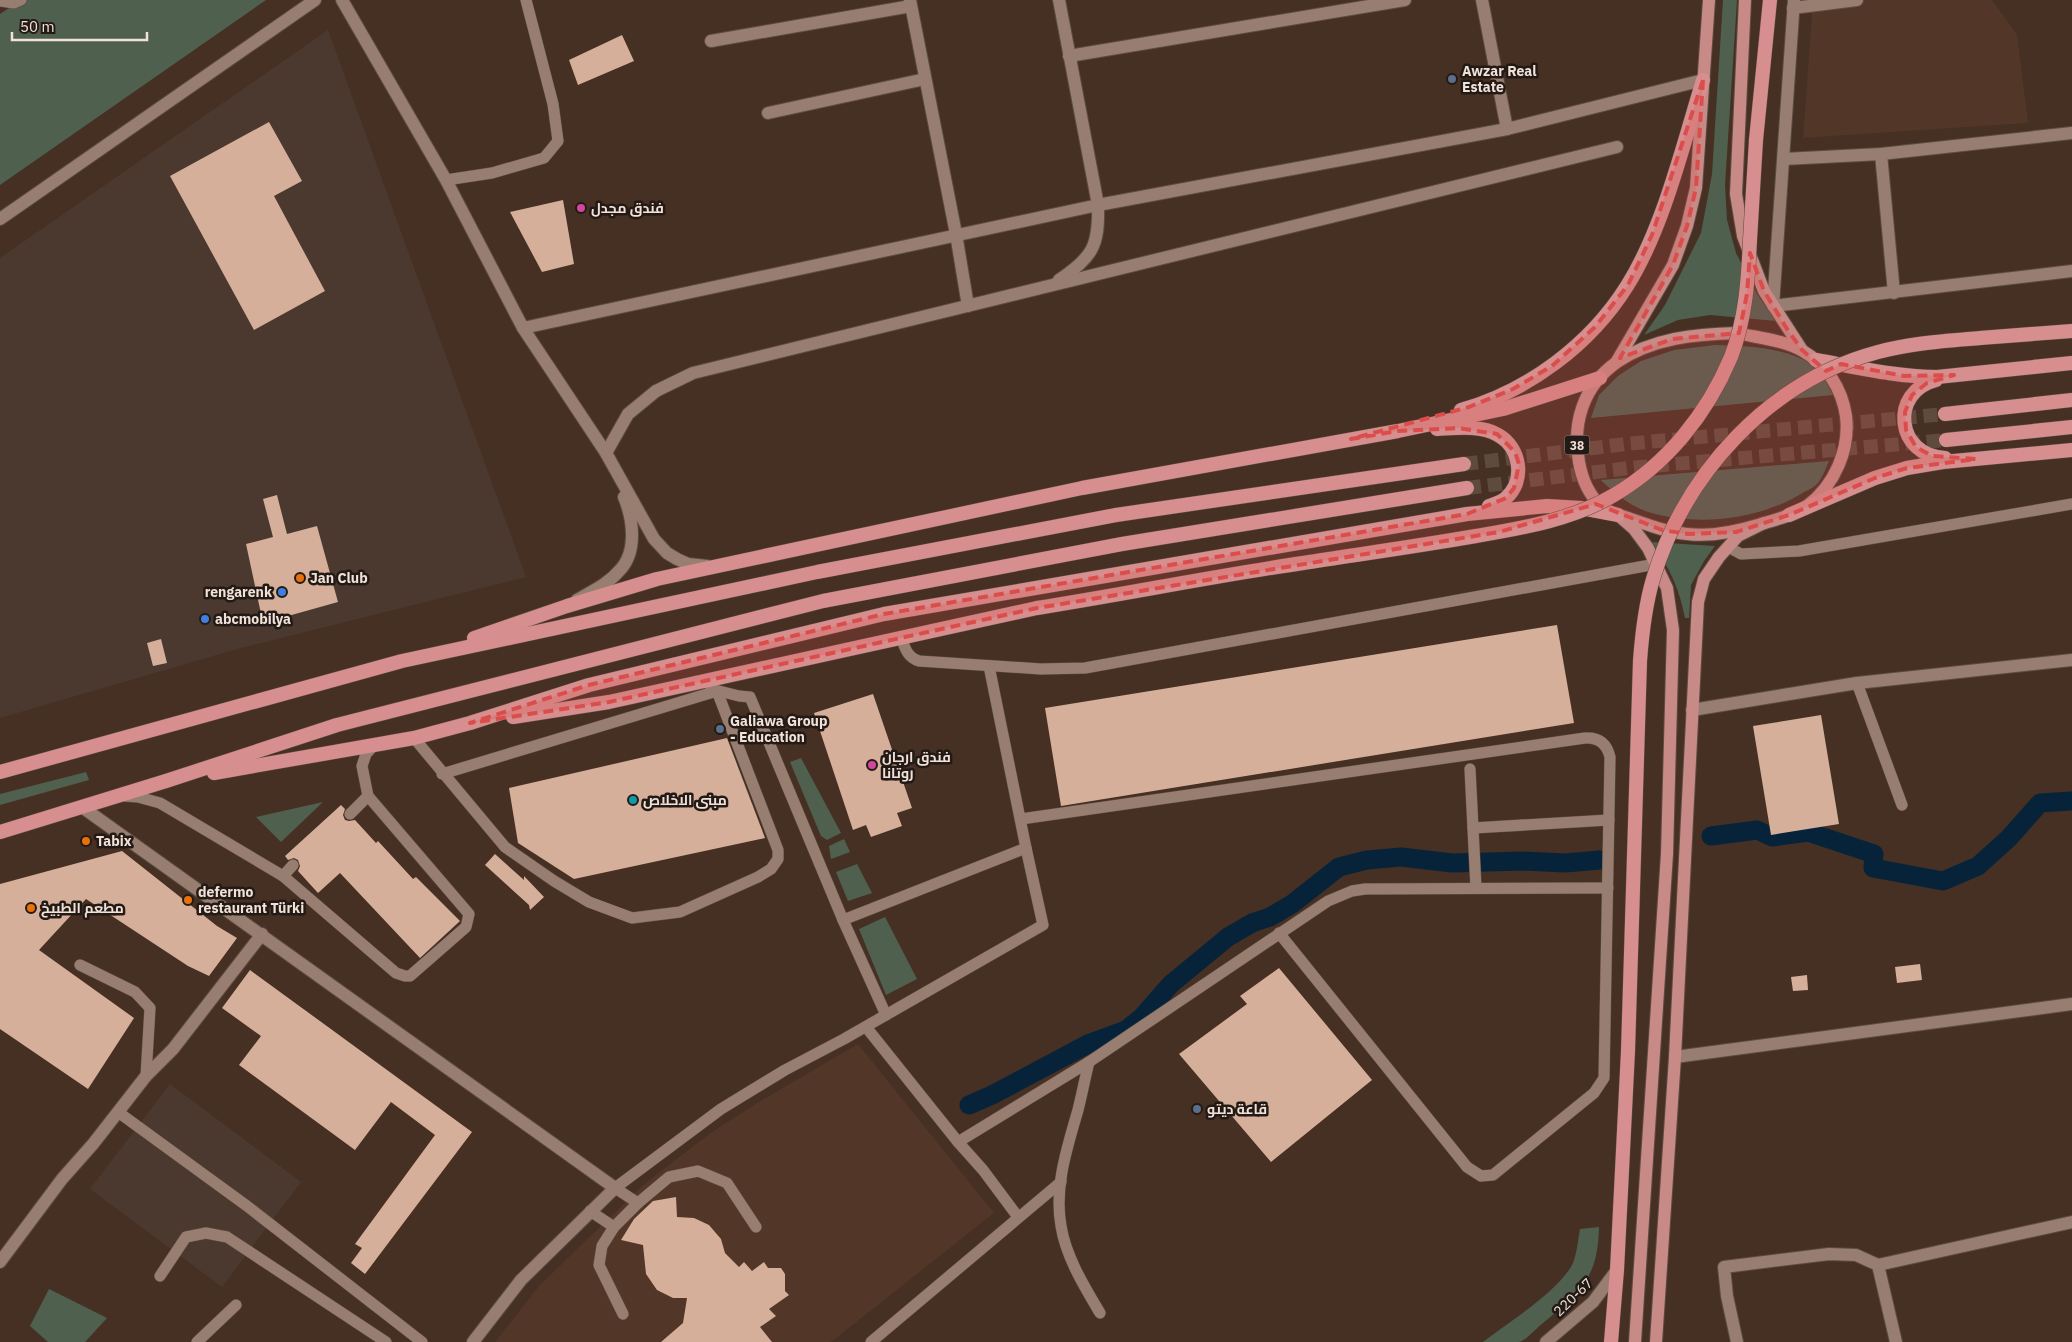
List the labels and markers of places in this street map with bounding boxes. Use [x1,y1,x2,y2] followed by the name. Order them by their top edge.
[1462,62,1537,96] place label: Awzar Real Estate
[1446,73,1458,85] marker: Awzar Real Estate
[591,199,664,217] place label: فندق مجدل
[575,202,587,214] marker: فندق مجدل
[310,569,368,587] place label: Jan Club
[294,572,306,584] marker: Jan Club
[205,583,273,601] place label: rengarenk
[276,586,288,598] marker: rengarenk
[215,610,291,628] place label: abcmobilya
[199,613,211,625] marker: abcmobilya
[730,712,827,746] place label: Galiawa Group - Education
[714,723,726,735] marker: Galiawa Group - Education
[882,748,951,782] place label: فندق ارجان روتانا
[866,759,878,771] marker: فندق ارجان روتانا
[643,791,727,809] place label: مبنى الاخلاص
[627,794,639,806] marker: مبنى الاخلاص
[96,832,132,850] place label: Tabix
[80,835,92,847] marker: Tabix
[198,883,304,917] place label: defermo restaurant Türki
[182,894,194,906] marker: defermo restaurant Türki
[41,899,124,918] place label: مطعم الطبيخ
[25,902,37,914] marker: مطعم الطبيخ
[1207,1100,1267,1118] place label: قاعة ديتو
[1191,1103,1203,1115] marker: قاعة ديتو

